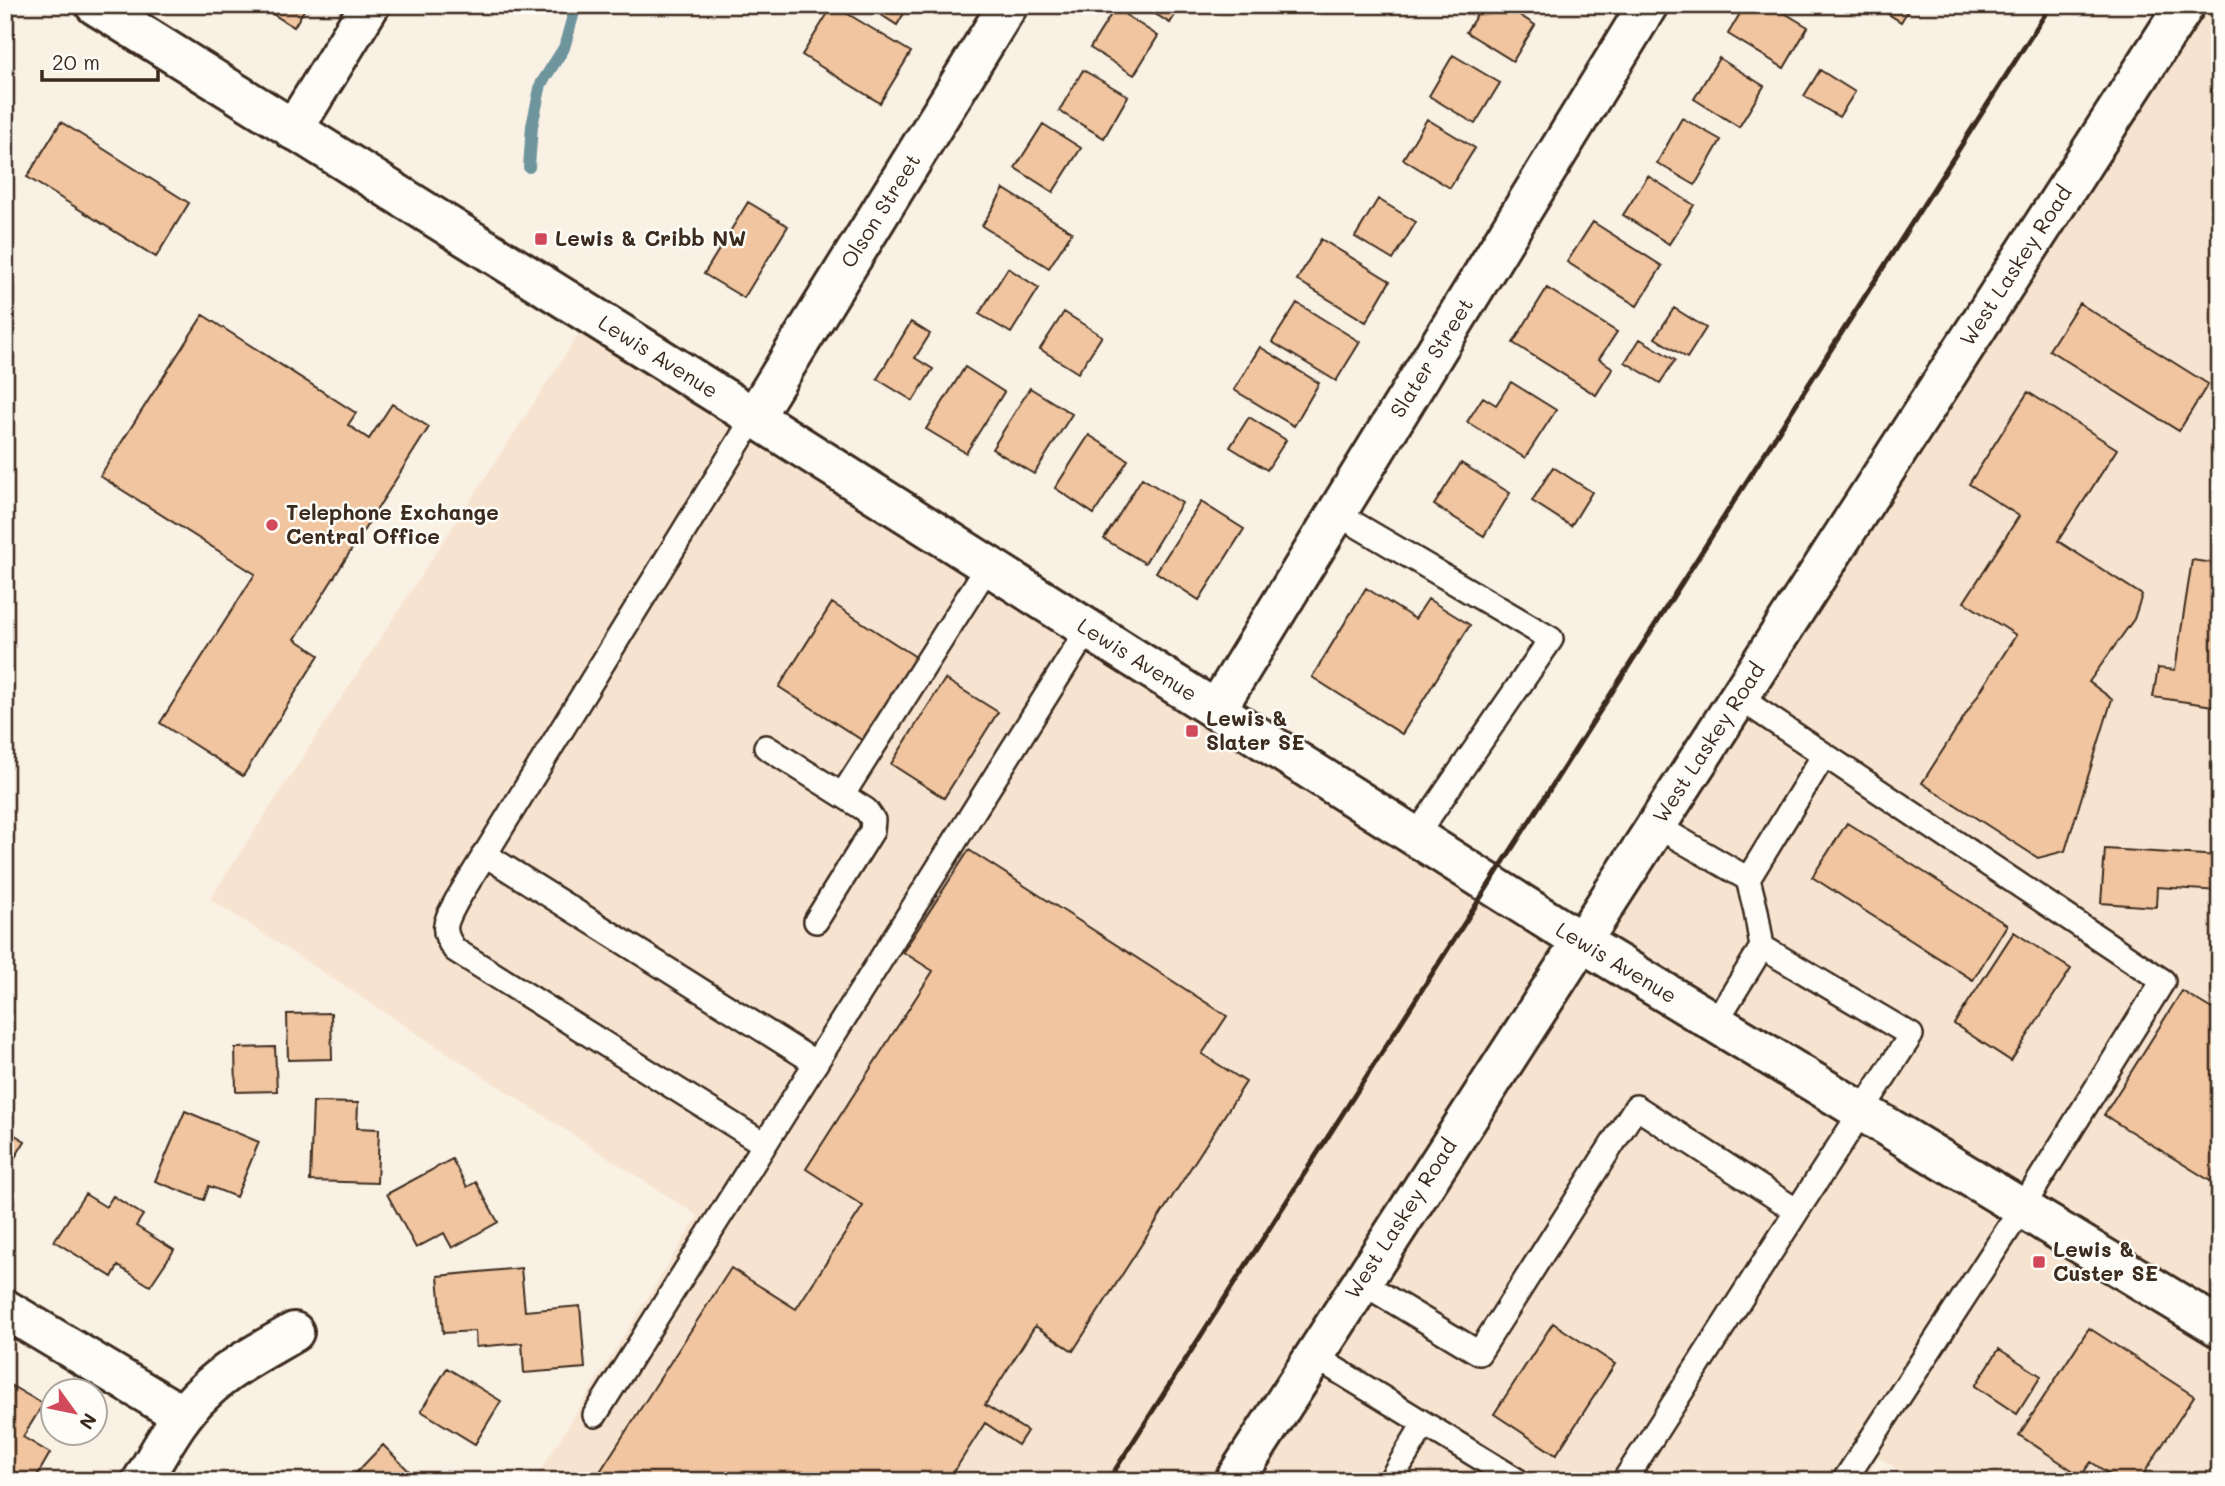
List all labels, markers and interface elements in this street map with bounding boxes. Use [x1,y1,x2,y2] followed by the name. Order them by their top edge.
[42,38,158,82] scale bar
[52,48,100,75] text: 20 m
[834,148,926,272] street label: Olson Street
[1953,180,2077,351] street label: West Laskey Road
[555,224,746,251] place label: Lewis & Cribb NW
[533,231,549,247] marker: Lewis & Cribb NW
[1383,292,1478,422] street label: Slater Street
[594,308,724,403] street label: Lewis Avenue
[286,498,499,549] place label: Telephone Exchange Central Office
[264,517,280,533] marker: Telephone Exchange Central Office
[1073,611,1203,706] street label: Lewis Avenue
[1646,657,1770,828] street label: West Laskey Road
[1206,704,1305,755] place label: Lewis & Slater SE
[1184,723,1200,739] marker: Lewis & Slater SE
[1551,915,1682,1008] street label: Lewis Avenue
[1338,1133,1462,1304] street label: West Laskey Road
[2053,1235,2158,1286] place label: Lewis & Custer SE
[2031,1254,2047,1270] marker: Lewis & Custer SE
[38,1378,108,1448] north arrow
[74,1409,103,1434] text: N

